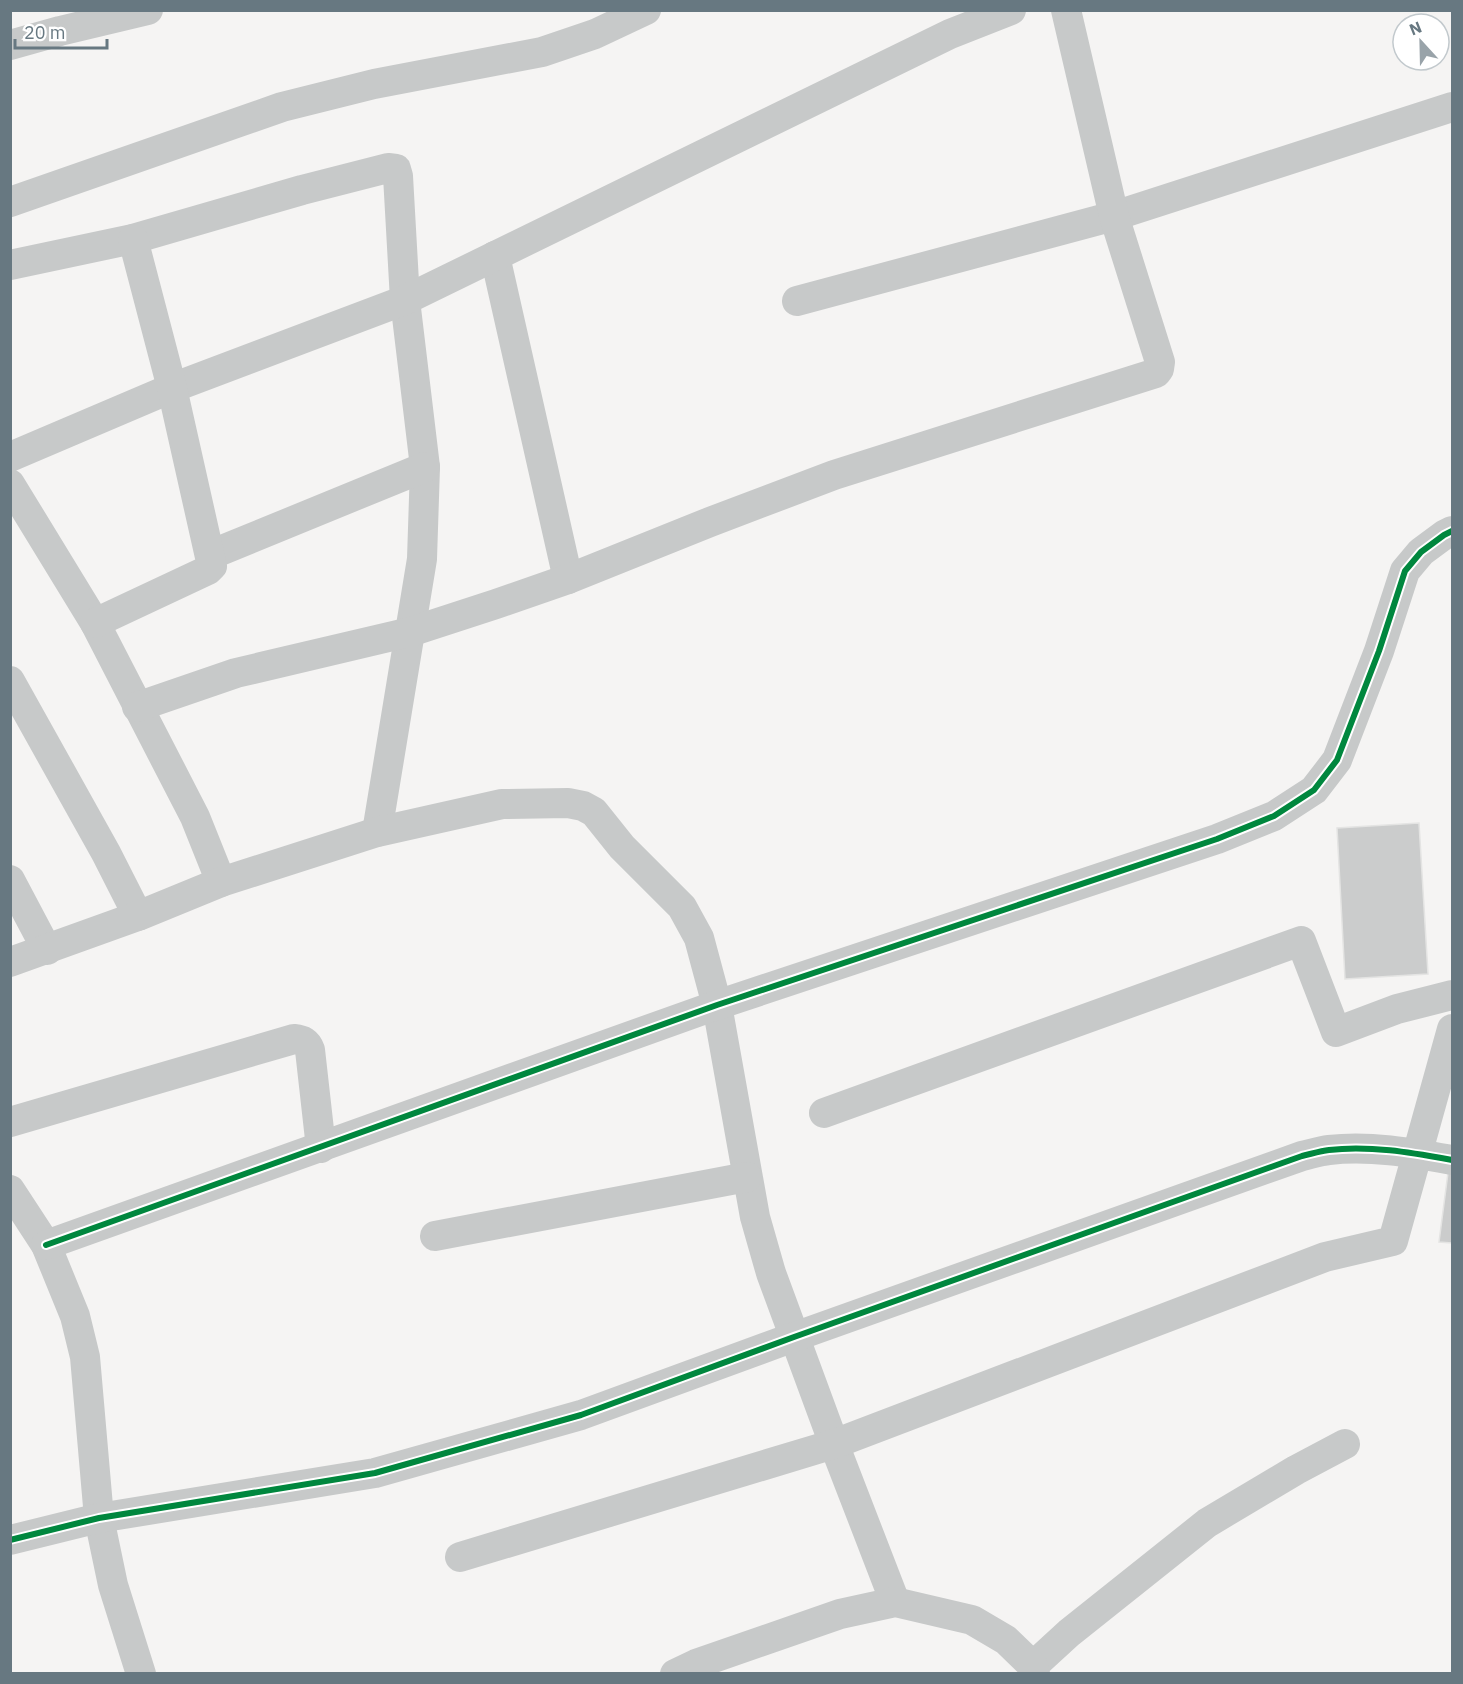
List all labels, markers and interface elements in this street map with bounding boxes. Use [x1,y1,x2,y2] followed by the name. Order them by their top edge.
[15,12,106,50] scale bar
[1391,12,1451,72] north arrow
[1406,17,1425,40] text: N
[24,21,66,44] text: 20 m

